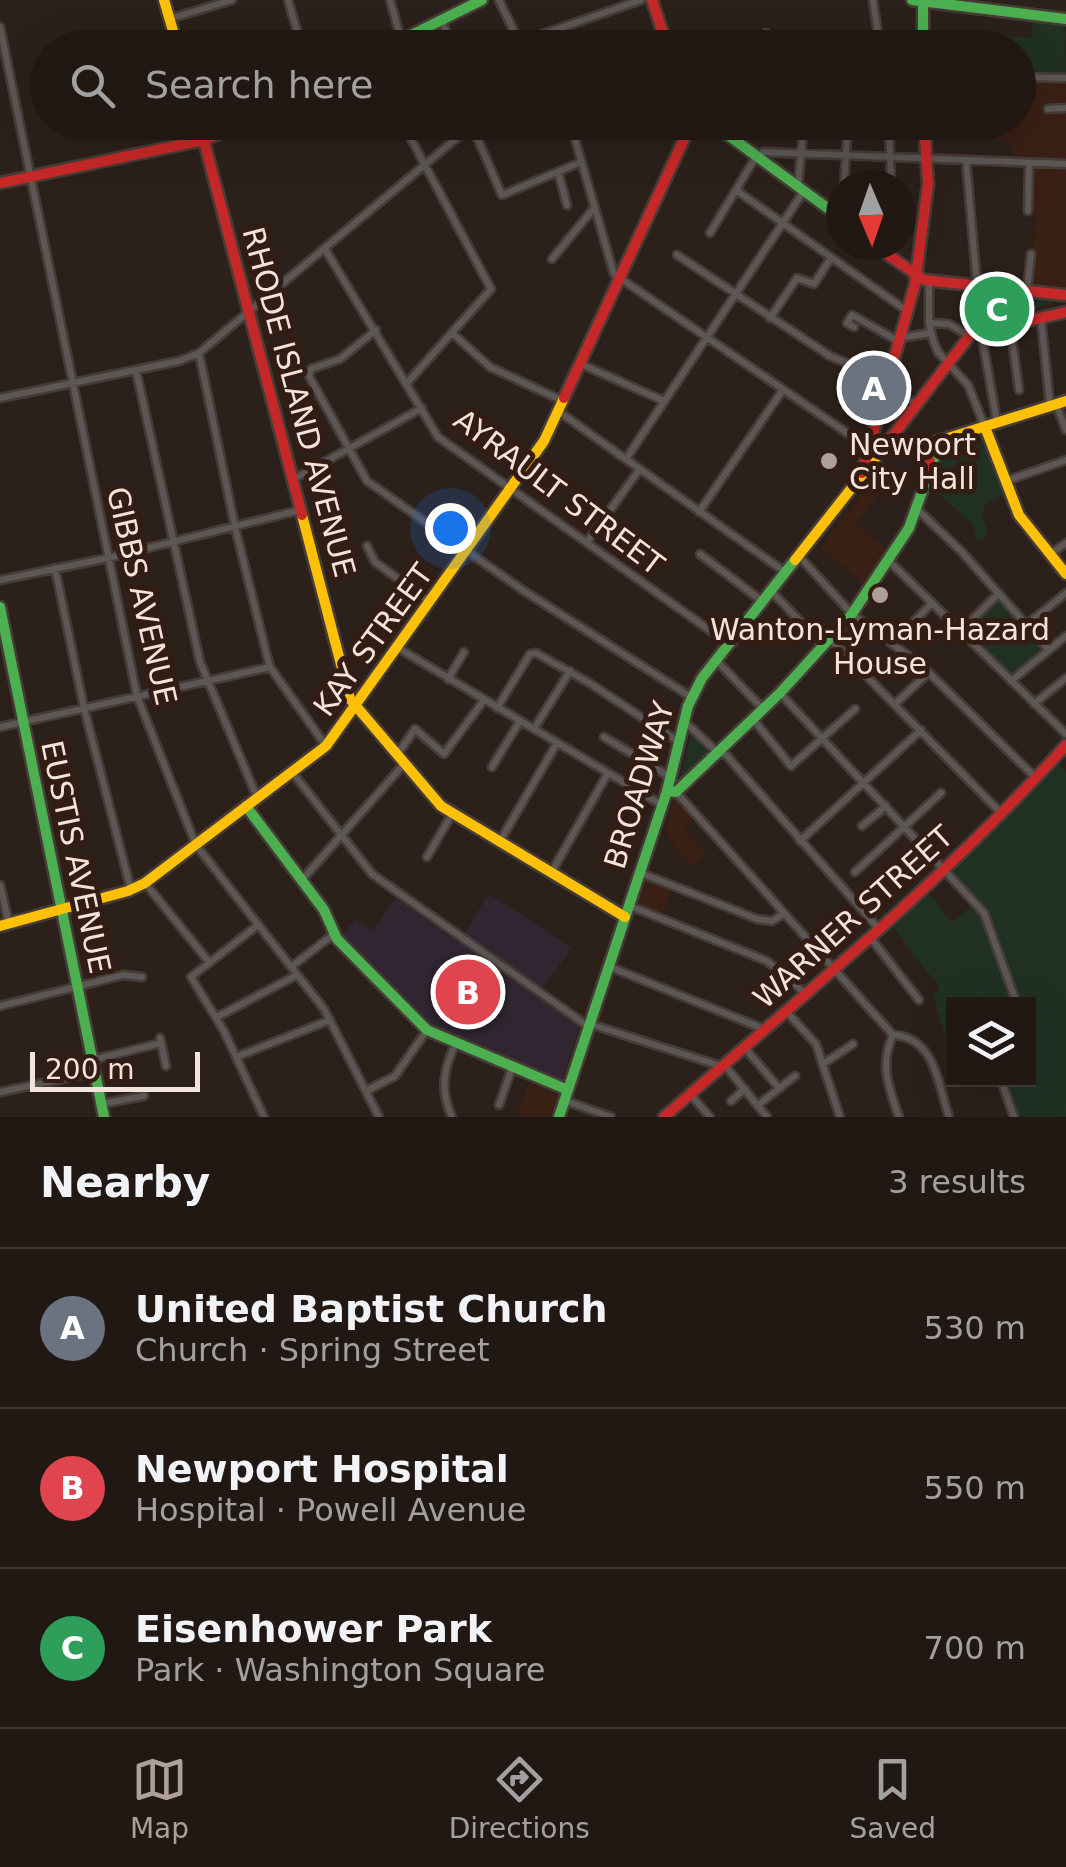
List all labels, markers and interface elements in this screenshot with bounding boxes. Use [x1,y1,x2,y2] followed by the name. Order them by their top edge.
[30,30,1036,140] search box
[65,58,120,113] icon: search
[145,63,373,107] text: Search here
[826,170,916,260] north arrow
[235,223,363,581] street label: RHODE ISLAND AVENUE
[964,272,1030,346] pin: C
[842,350,906,426] pin: A
[447,402,671,583] street label: AYRAULT STREET
[849,427,976,496] place label: Newport City Hall
[818,450,840,472] marker: Newport City Hall
[100,484,184,708] street label: GIBBS AVENUE
[425,503,476,554] your location
[306,557,440,723] street label: KAY STREET
[869,584,891,606] marker: Wanton-Lyman-Hazard House
[710,612,1050,681] place label: Wanton-Lyman-Hazard House
[597,697,681,873] street label: BROADWAY
[34,737,118,977] street label: EUSTIS AVENUE
[746,818,960,1016] street label: WARNER STREET
[436,954,500,1030] pin: B
[946,997,1036,1087] map controls
[946,997,1036,1087] button: layers
[30,1047,200,1092] scale bar
[45,1053,135,1086] text: 200 m
[40,1158,210,1207] text: Nearby
[888,1163,1026,1201] text: 3 results
[135,1287,608,1331] text: United Baptist Church
[60,1309,85,1347] text: A
[924,1309,1026,1347] text: 530 m
[135,1331,489,1369] text: Church · Spring Street
[135,1447,509,1491] text: Newport Hospital
[60,1469,85,1507] text: B
[924,1469,1026,1507] text: 550 m
[135,1491,527,1529] text: Hospital · Powell Avenue
[135,1607,492,1651] text: Eisenhower Park
[61,1629,84,1667] text: C
[924,1629,1026,1667] text: 700 m
[135,1651,546,1689] text: Park · Washington Square
[130,1752,189,1845] tab: Map
[449,1752,590,1845] tab: Directions
[850,1752,936,1845] tab: Saved

